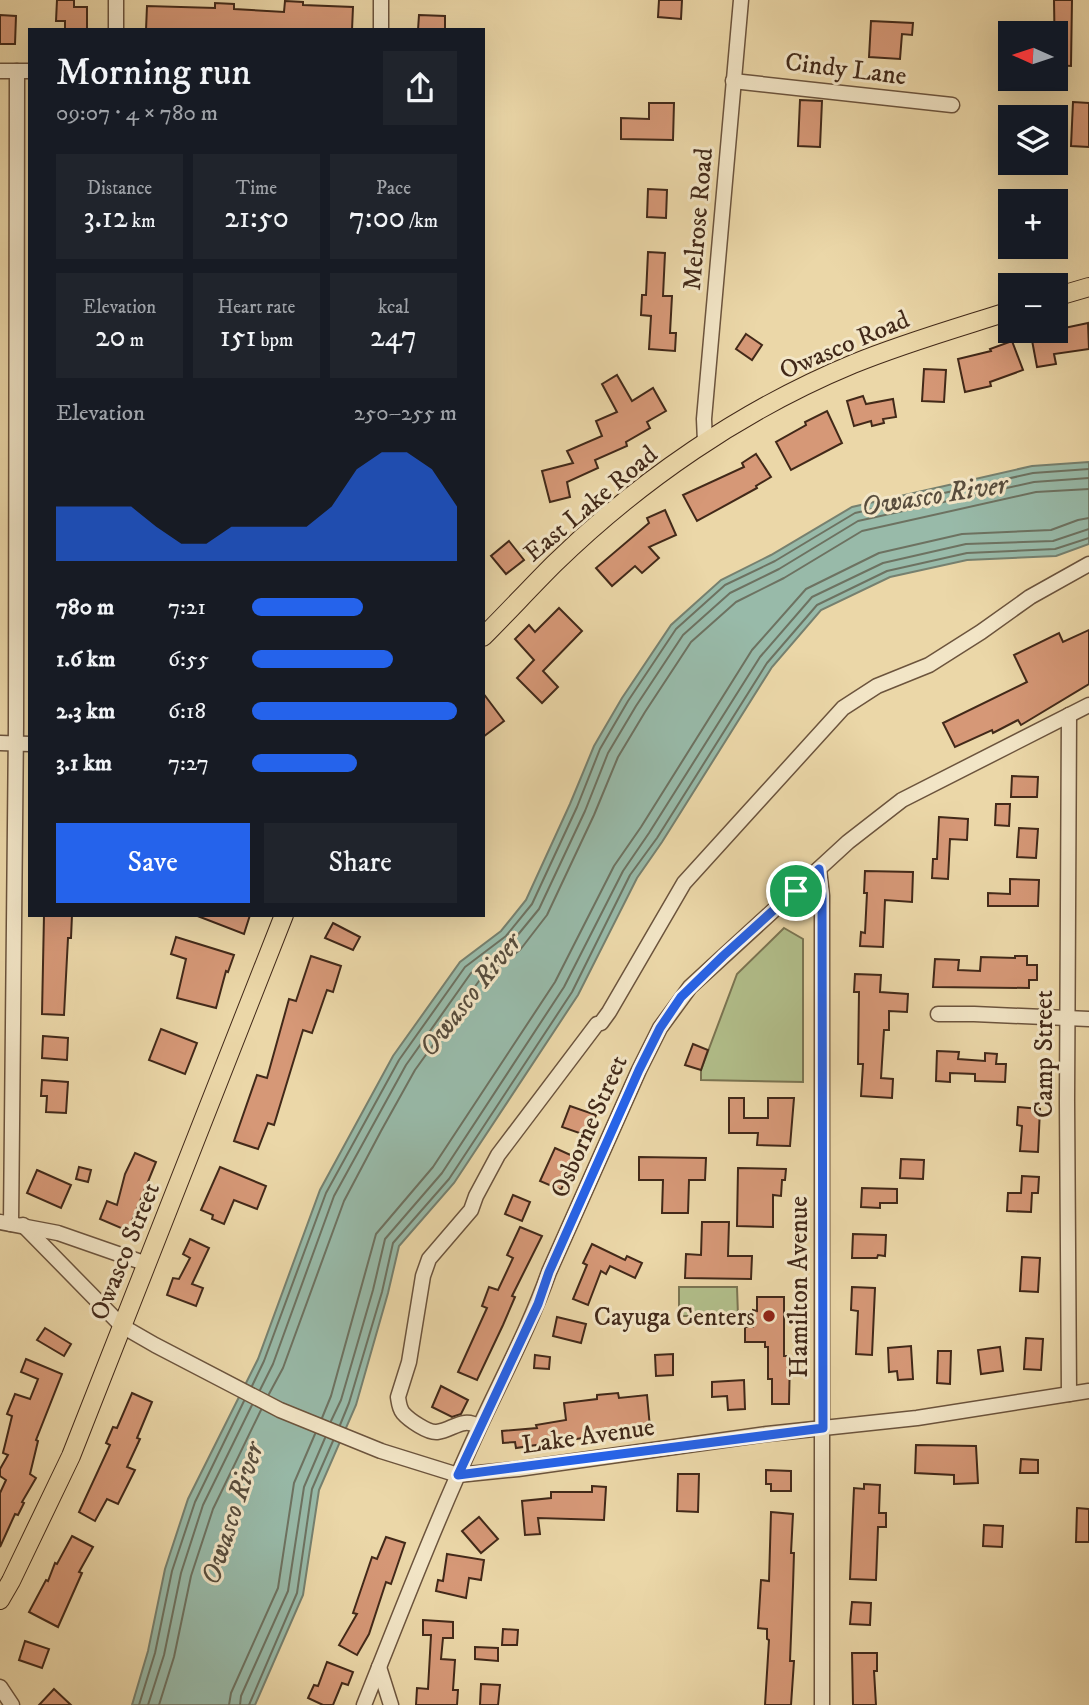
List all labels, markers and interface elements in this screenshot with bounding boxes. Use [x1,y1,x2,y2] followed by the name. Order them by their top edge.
[998,21,1068,91] north arrow
[998,21,1068,343] map controls
[783,46,908,93] street label: Cindy Lane
[56,49,251,97] text: Morning run
[383,51,457,125] button: share
[56,99,218,128] text: 09:07 · 4 × 780 m
[998,105,1068,175] button: layers
[676,146,721,292] street label: Melrose Road
[87,177,152,200] text: Distance
[236,177,277,200] text: Time
[376,177,411,200] text: Pace
[998,189,1068,259] button: +
[84,200,128,237] text: 3.12
[224,200,289,237] text: 21:50
[349,200,405,237] text: 7:00
[128,210,155,233] text: km
[405,210,438,233] text: /km
[998,273,1068,343] button: −
[83,296,156,319] text: Elevation
[218,296,295,319] text: Heart rate
[378,296,409,319] text: kcal
[775,303,915,388] street label: Owasco Road
[95,319,126,356] text: 20
[220,319,256,356] text: 151
[370,319,417,356] text: 247
[126,329,144,352] text: m
[256,329,293,352] text: bpm
[56,399,145,428] text: Elevation
[354,399,457,428] text: 250–255 m
[517,439,665,570] street label: East Lake Road
[859,466,1012,524] water label: Owasco River
[56,593,114,622] text: 780 m
[168,593,206,622] text: 7:21
[56,645,115,674] text: 1.6 km
[168,645,209,674] text: 6:55
[56,697,115,726] text: 2.3 km
[168,697,206,726] text: 6:18
[56,749,112,778] text: 3.1 km
[168,749,209,778] text: 7:27
[56,823,250,903] button: Save
[264,823,457,903] button: Share
[766,861,826,921] pin
[777,872,815,910] icon: arrive
[411,924,531,1064] water label: Owasco River
[1028,990,1061,1118] street label: Camp Street
[543,1050,636,1203] street label: Osborne Street
[83,1178,168,1325] street label: Owasco Street
[783,1196,816,1378] street label: Hamilton Avenue
[594,1301,755,1334] place label: Cayuga Centers
[761,1308,777,1324] marker: Cayuga Centers
[520,1411,657,1462] street label: Lake Avenue
[193,1436,272,1589] water label: Owasco River

